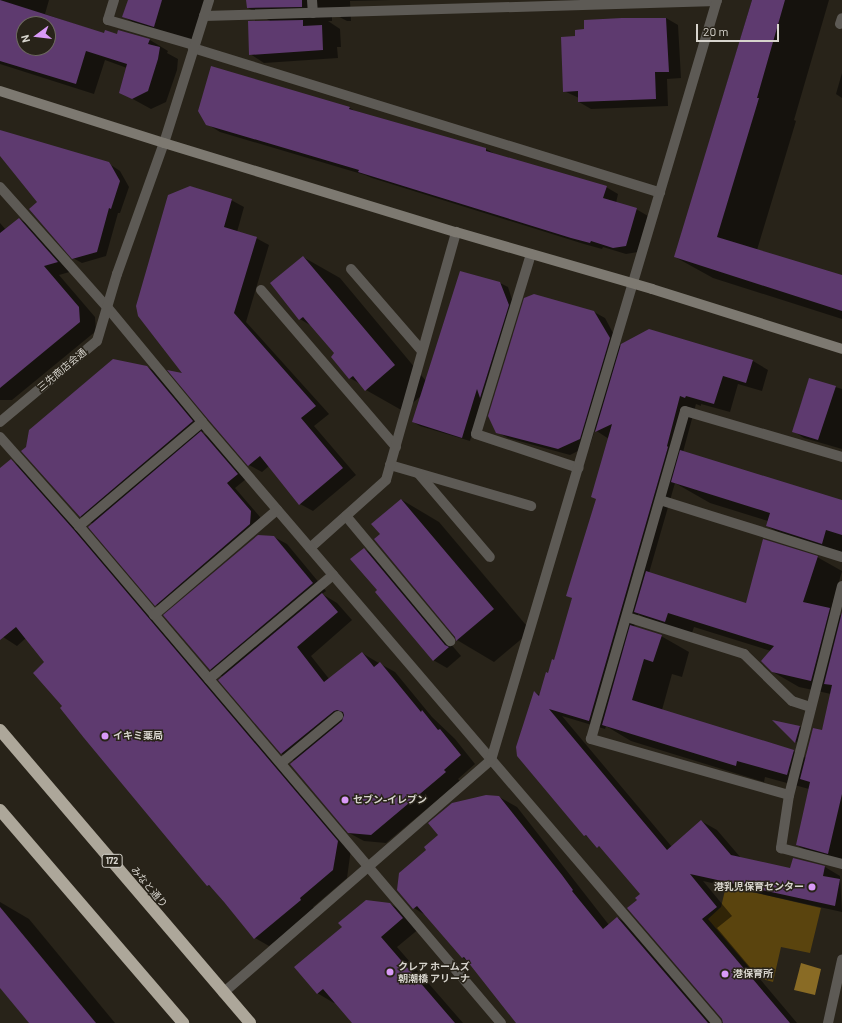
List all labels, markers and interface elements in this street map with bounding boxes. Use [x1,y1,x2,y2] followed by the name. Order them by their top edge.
[16,16,56,56] north arrow
[698,16,781,42] scale bar
[703,24,729,38] text: 20 m
[18,34,32,44] text: N
[35,346,89,394] street label: 三先商店会通
[113,730,163,742] place label: イキミ薬局
[100,731,110,741] marker: イキミ薬局
[353,794,427,806] place label: セブン-イレブン
[340,795,350,805] marker: セブン-イレブン
[101,854,123,868] road number: 172
[128,864,170,910] street label: みなと通り
[714,881,804,893] place label: 港乳児保育センター
[807,882,817,892] marker: 港乳児保育センター
[398,960,470,984] place label: クレア ホームズ 朝潮橋 アリーナ
[385,967,395,977] marker: クレア ホームズ 朝潮橋 アリーナ
[733,968,773,980] place label: 港保育所
[720,969,730,979] marker: 港保育所

